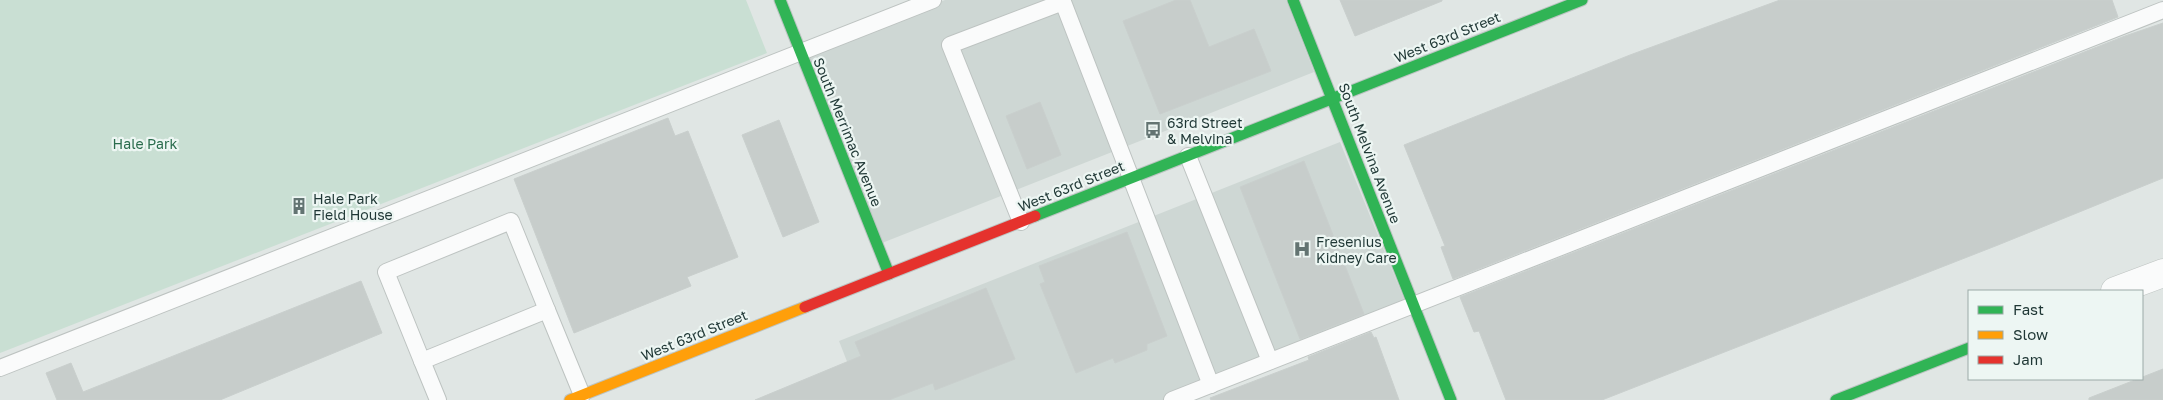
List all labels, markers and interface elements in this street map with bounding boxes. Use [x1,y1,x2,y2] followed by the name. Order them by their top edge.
[1391,8,1503,66] street label: West 63rd Street
[810,55,886,209] street label: South Merrimac Avenue
[1335,80,1405,226] street label: South Melvina Avenue
[1167,114,1243,147] place label: 63rd Street & Melvina
[1143,120,1163,140] bus stop icon: 63rd Street & Melvina
[113,135,177,152] park label: Hale Park
[1015,157,1127,215] street label: West 63rd Street
[313,190,393,223] place label: Hale Park Field House
[289,196,309,216] building icon: Hale Park Field House
[1316,233,1397,266] place label: Fresenius Kidney Care
[1292,239,1312,259] hospital icon: Fresenius Kidney Care
[1968,290,2143,380] legend
[2013,300,2044,318] text: Fast
[638,306,750,364] street label: West 63rd Street
[2013,325,2048,343] text: Slow
[2013,350,2043,368] text: Jam

